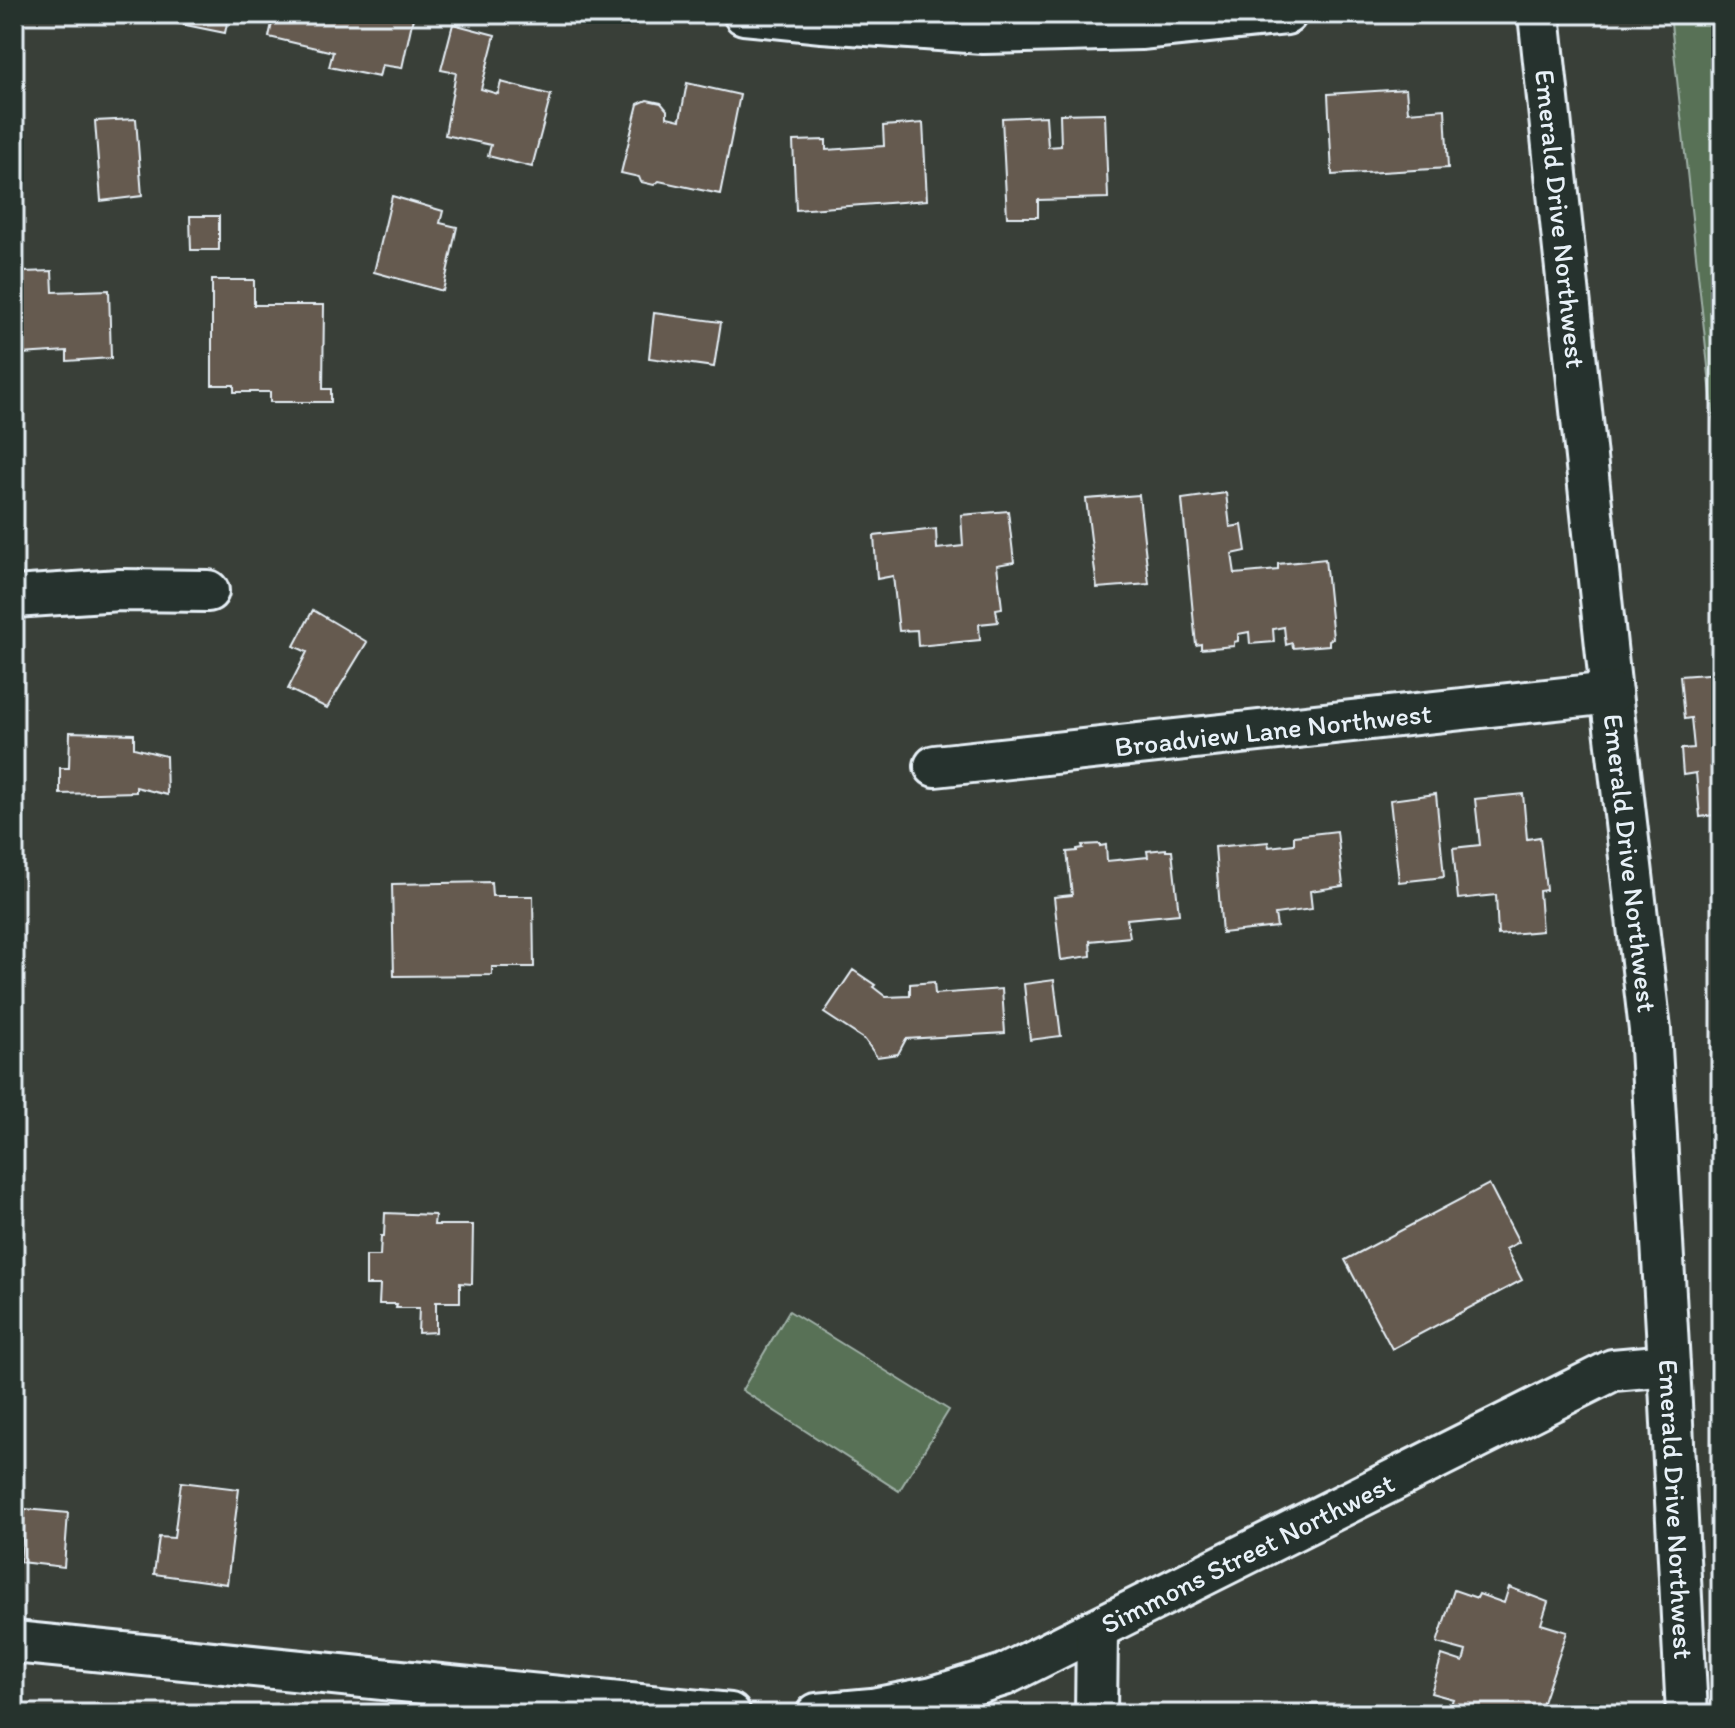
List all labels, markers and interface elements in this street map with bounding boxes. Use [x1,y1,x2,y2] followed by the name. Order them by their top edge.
[1528,68,1593,370] street label: Emerald Drive Northwest
[1113,696,1433,763] street label: Broadview Lane Northwest
[1597,712,1665,1014] street label: Emerald Drive Northwest
[1652,1358,1701,1660] street label: Emerald Drive Northwest
[1095,1465,1400,1641] street label: Simmons Street Northwest

